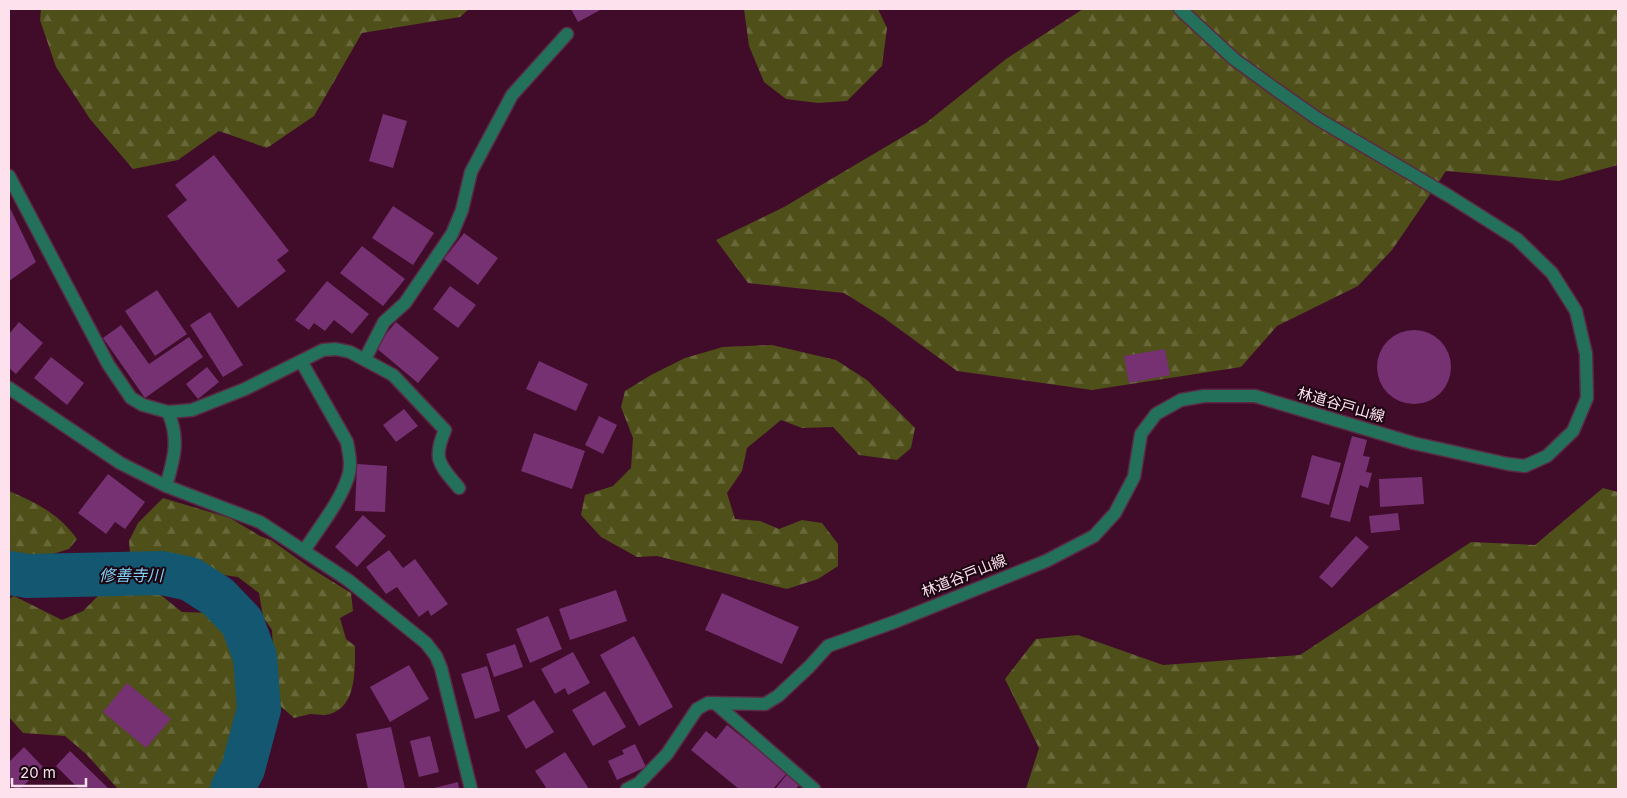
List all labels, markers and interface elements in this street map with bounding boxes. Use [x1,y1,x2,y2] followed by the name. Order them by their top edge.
[1295,383,1387,426] street label: 林道谷戸山線
[919,550,1009,601] street label: 林道谷戸山線
[99,565,165,585] water label: 修善寺川
[12,756,86,788] scale bar
[20,763,56,782] text: 20 m

